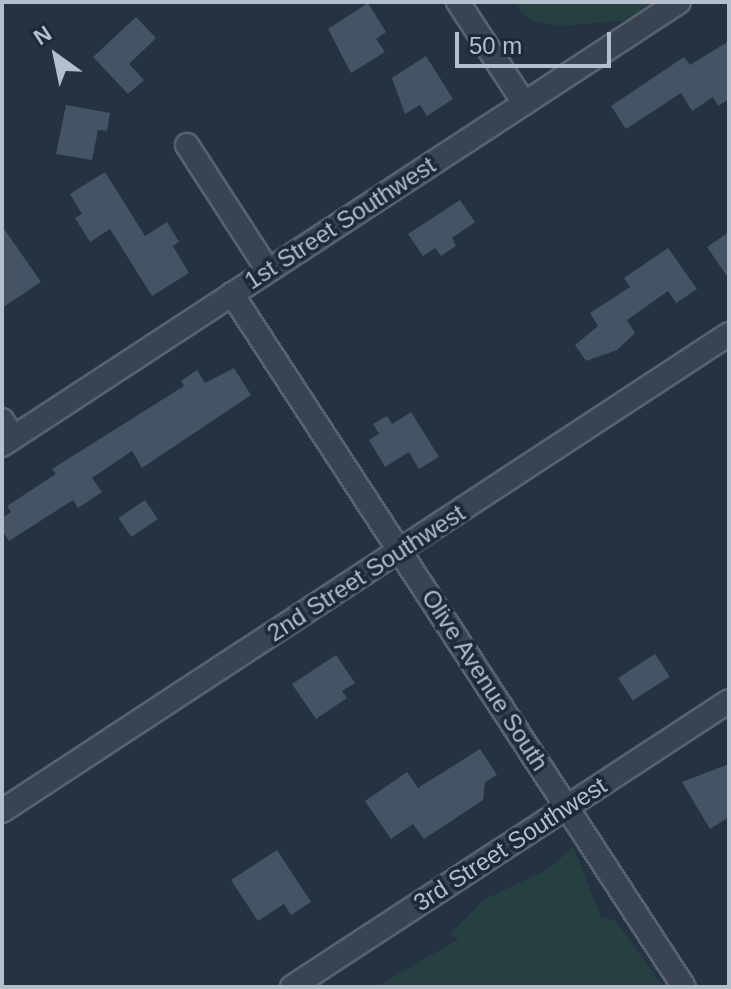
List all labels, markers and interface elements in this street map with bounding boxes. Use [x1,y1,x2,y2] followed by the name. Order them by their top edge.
[16,16,96,96] north arrow
[459,16,615,66] scale bar
[29,21,56,50] text: N
[469,32,522,59] text: 50 m
[239,151,441,295] street label: 1st Street Southwest
[262,498,470,648] street label: 2nd Street Southwest
[415,583,555,777] street label: Olive Avenue South
[408,771,612,917] street label: 3rd Street Southwest

